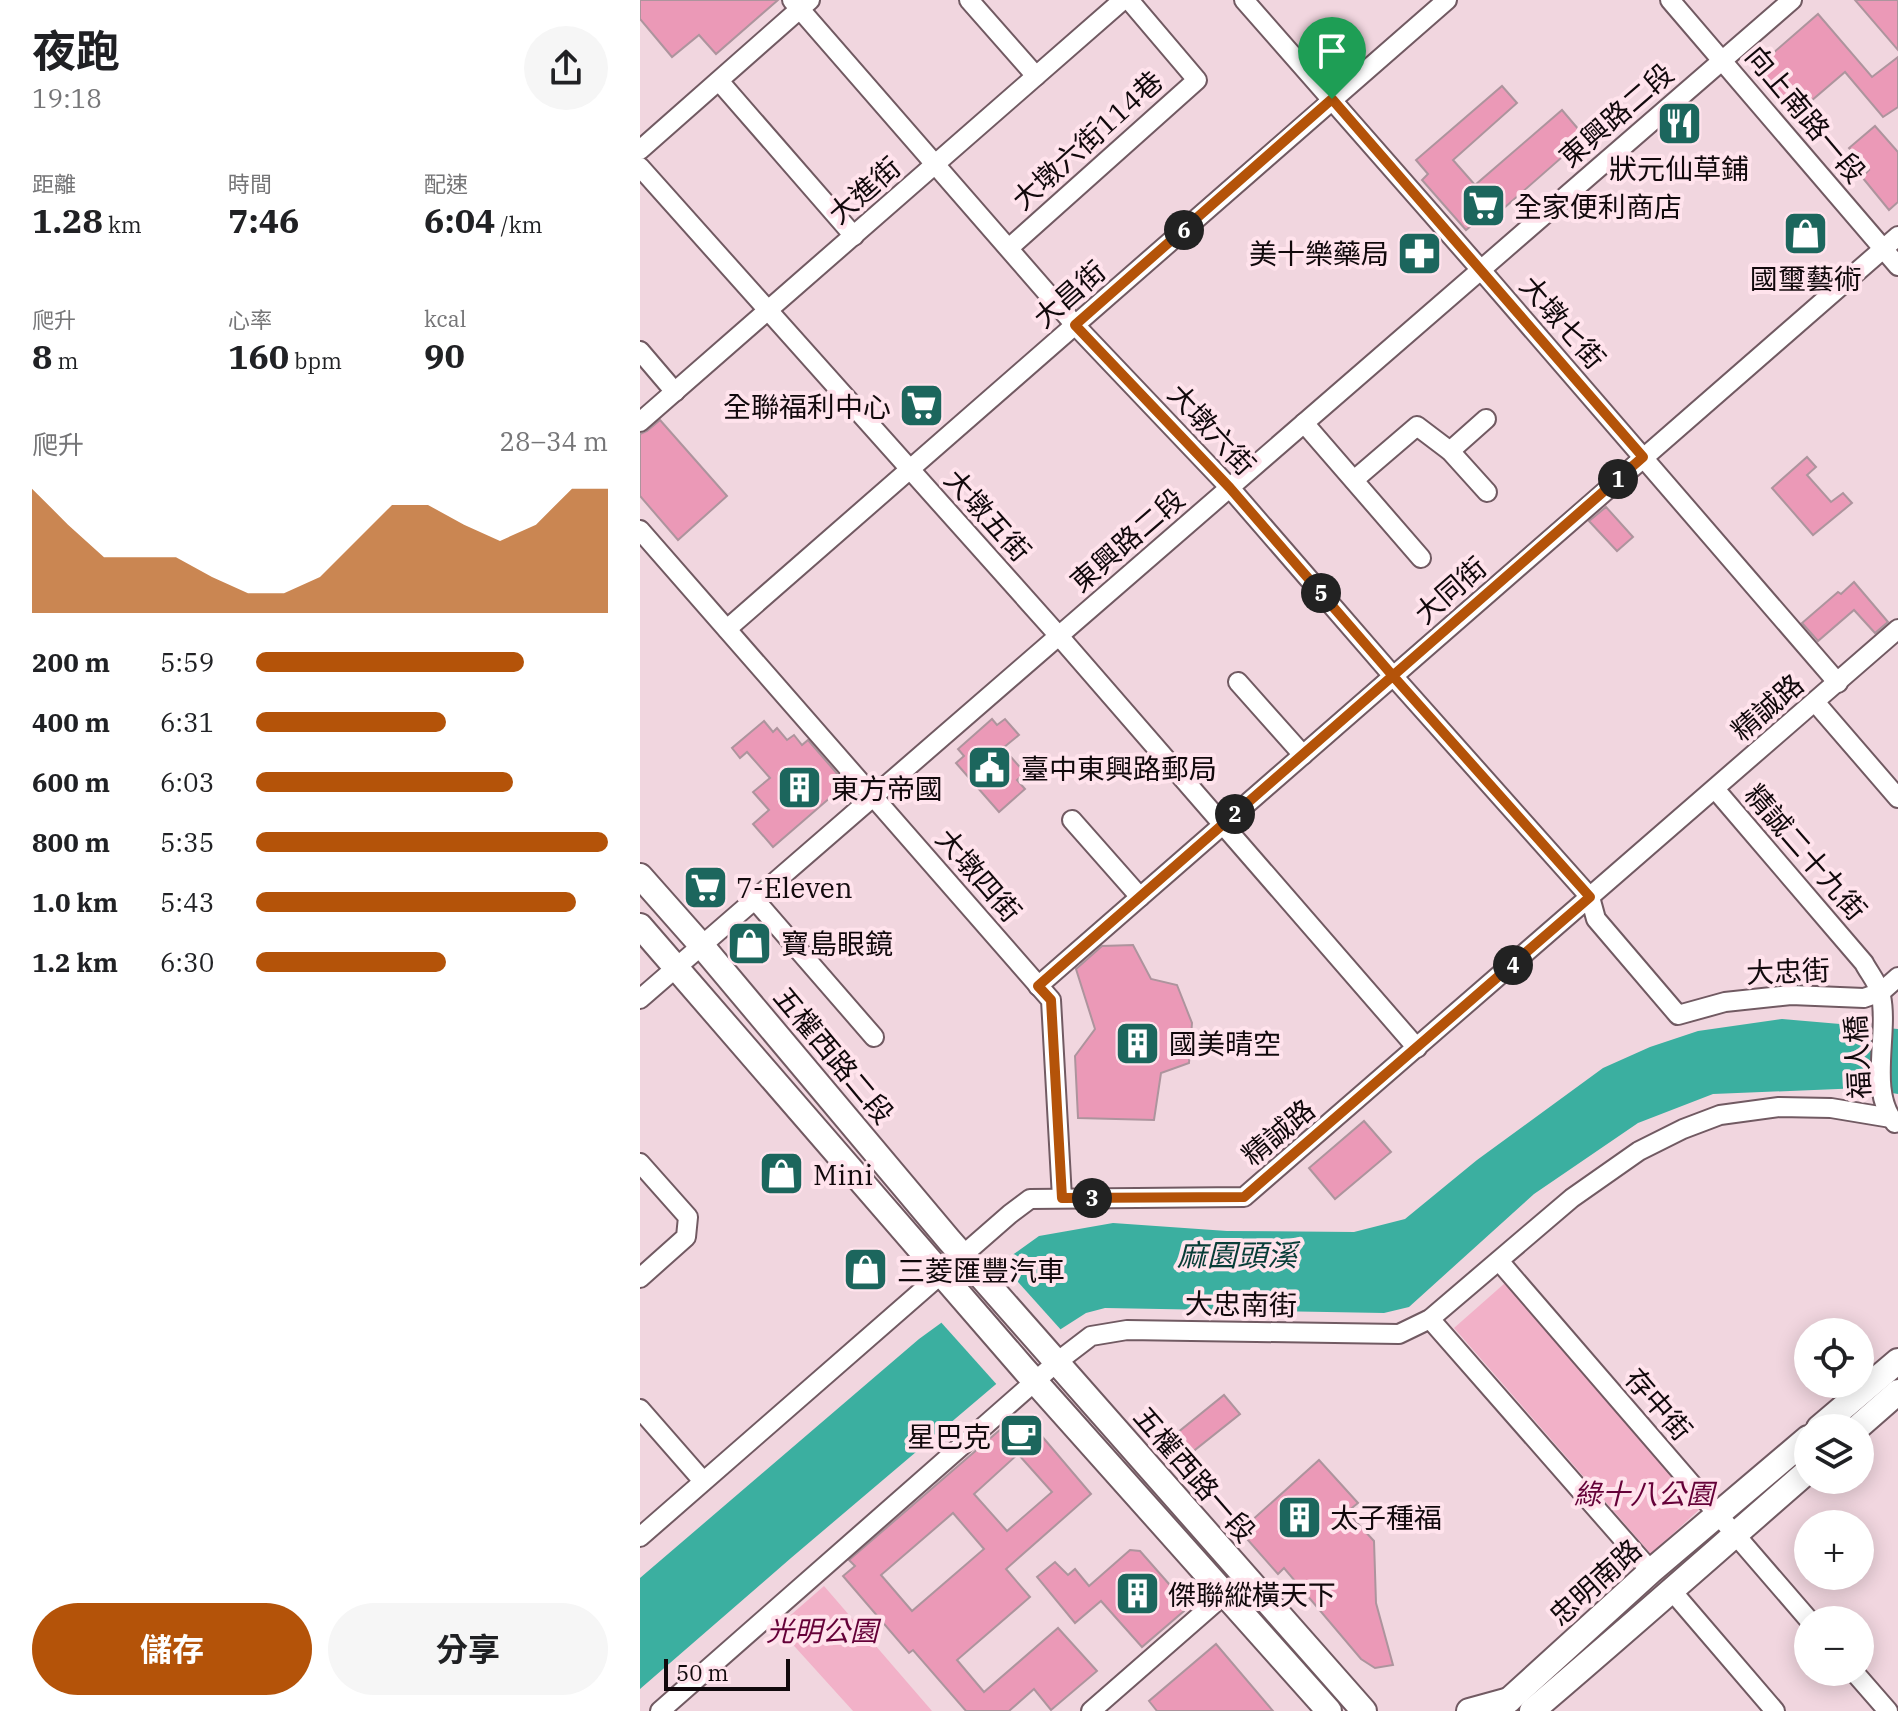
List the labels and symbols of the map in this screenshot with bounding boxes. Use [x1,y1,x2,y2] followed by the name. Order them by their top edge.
[1298,17,1366,99] pin
[1738,38,1874,190] street label: 向上南路一段
[1551,55,1681,175] street label: 東興路二段
[1004,63,1170,217] street label: 大墩六街114巷
[1655,99,1703,147] restaurant icon: 狀元仙草鋪
[820,148,908,232] street label: 大進街
[1609,150,1749,187] place label: 狀元仙草鋪
[1459,182,1507,230] supermarket icon: 全家便利商店
[1514,188,1682,225] place label: 全家便利商店
[1164,210,1204,250] pin: 6
[1782,210,1830,258] shop icon: 國璽藝術
[1396,229,1444,277] pharmacy icon: 美十樂藥局
[1249,235,1389,272] place label: 美十樂藥局
[1025,252,1113,336] street label: 大昌街
[1750,260,1862,297] place label: 國璽藝術
[1512,268,1614,376] street label: 大墩七街
[1160,375,1264,483] street label: 大墩六街
[898,382,946,430] supermarket icon: 全聯福利中心
[723,388,891,425] place label: 全聯福利中心
[1598,459,1638,499] pin: 1
[937,461,1039,569] street label: 大墩五街
[1062,480,1192,600] street label: 東興路二段
[1406,548,1494,632] street label: 大同街
[1301,573,1341,613] pin: 5
[1723,665,1811,749] street label: 精誠路
[966,744,1014,792] public building icon: 臺中東興路郵局
[1021,750,1217,787] place label: 臺中東興路郵局
[776,764,824,812] building icon: 東方帝國
[831,770,943,807] place label: 東方帝國
[1737,776,1875,928] street label: 精誠二十九街
[1215,794,1255,834] pin: 2
[928,821,1030,929] street label: 大墩四街
[681,863,729,911] supermarket icon: 7-Eleven
[736,869,853,906] place label: 7-Eleven
[726,919,774,967] shop icon: 寶島眼鏡
[781,925,893,962] place label: 寶島眼鏡
[1493,945,1533,985] pin: 4
[1745,951,1831,991] street label: 大忠街
[766,979,902,1131] street label: 五權西路二段
[1836,1014,1878,1100] street label: 福人橋
[1114,1019,1162,1067] building icon: 國美晴空
[1169,1025,1281,1062] place label: 國美晴空
[1234,1091,1322,1173] street label: 精誠路
[758,1150,806,1198] shop icon: Mini
[813,1156,873,1193] place label: Mini
[1072,1178,1112,1218] pin: 3
[1177,1235,1301,1274] water label: 麻園頭溪
[842,1246,890,1294] shop icon: 三菱匯豐汽車
[897,1252,1065,1289] place label: 三菱匯豐汽車
[1185,1285,1297,1323] street label: 大忠南街
[1617,1360,1701,1448] street label: 存中街
[1126,1398,1264,1550] street label: 五權西路一段
[998,1412,1046,1460] cafe icon: 星巴克
[907,1418,991,1455] place label: 星巴克
[1574,1475,1718,1512] park label: 綠十八公園
[1275,1493,1323,1541] building icon: 太子種福
[1330,1499,1442,1536] place label: 太子種福
[1541,1531,1649,1633] street label: 忠明南路
[1113,1570,1161,1618] building icon: 傑聯縱橫天下
[1168,1576,1336,1613] place label: 傑聯縱橫天下
[766,1612,882,1649] park label: 光明公園
[664,1655,790,1691] scale bar

